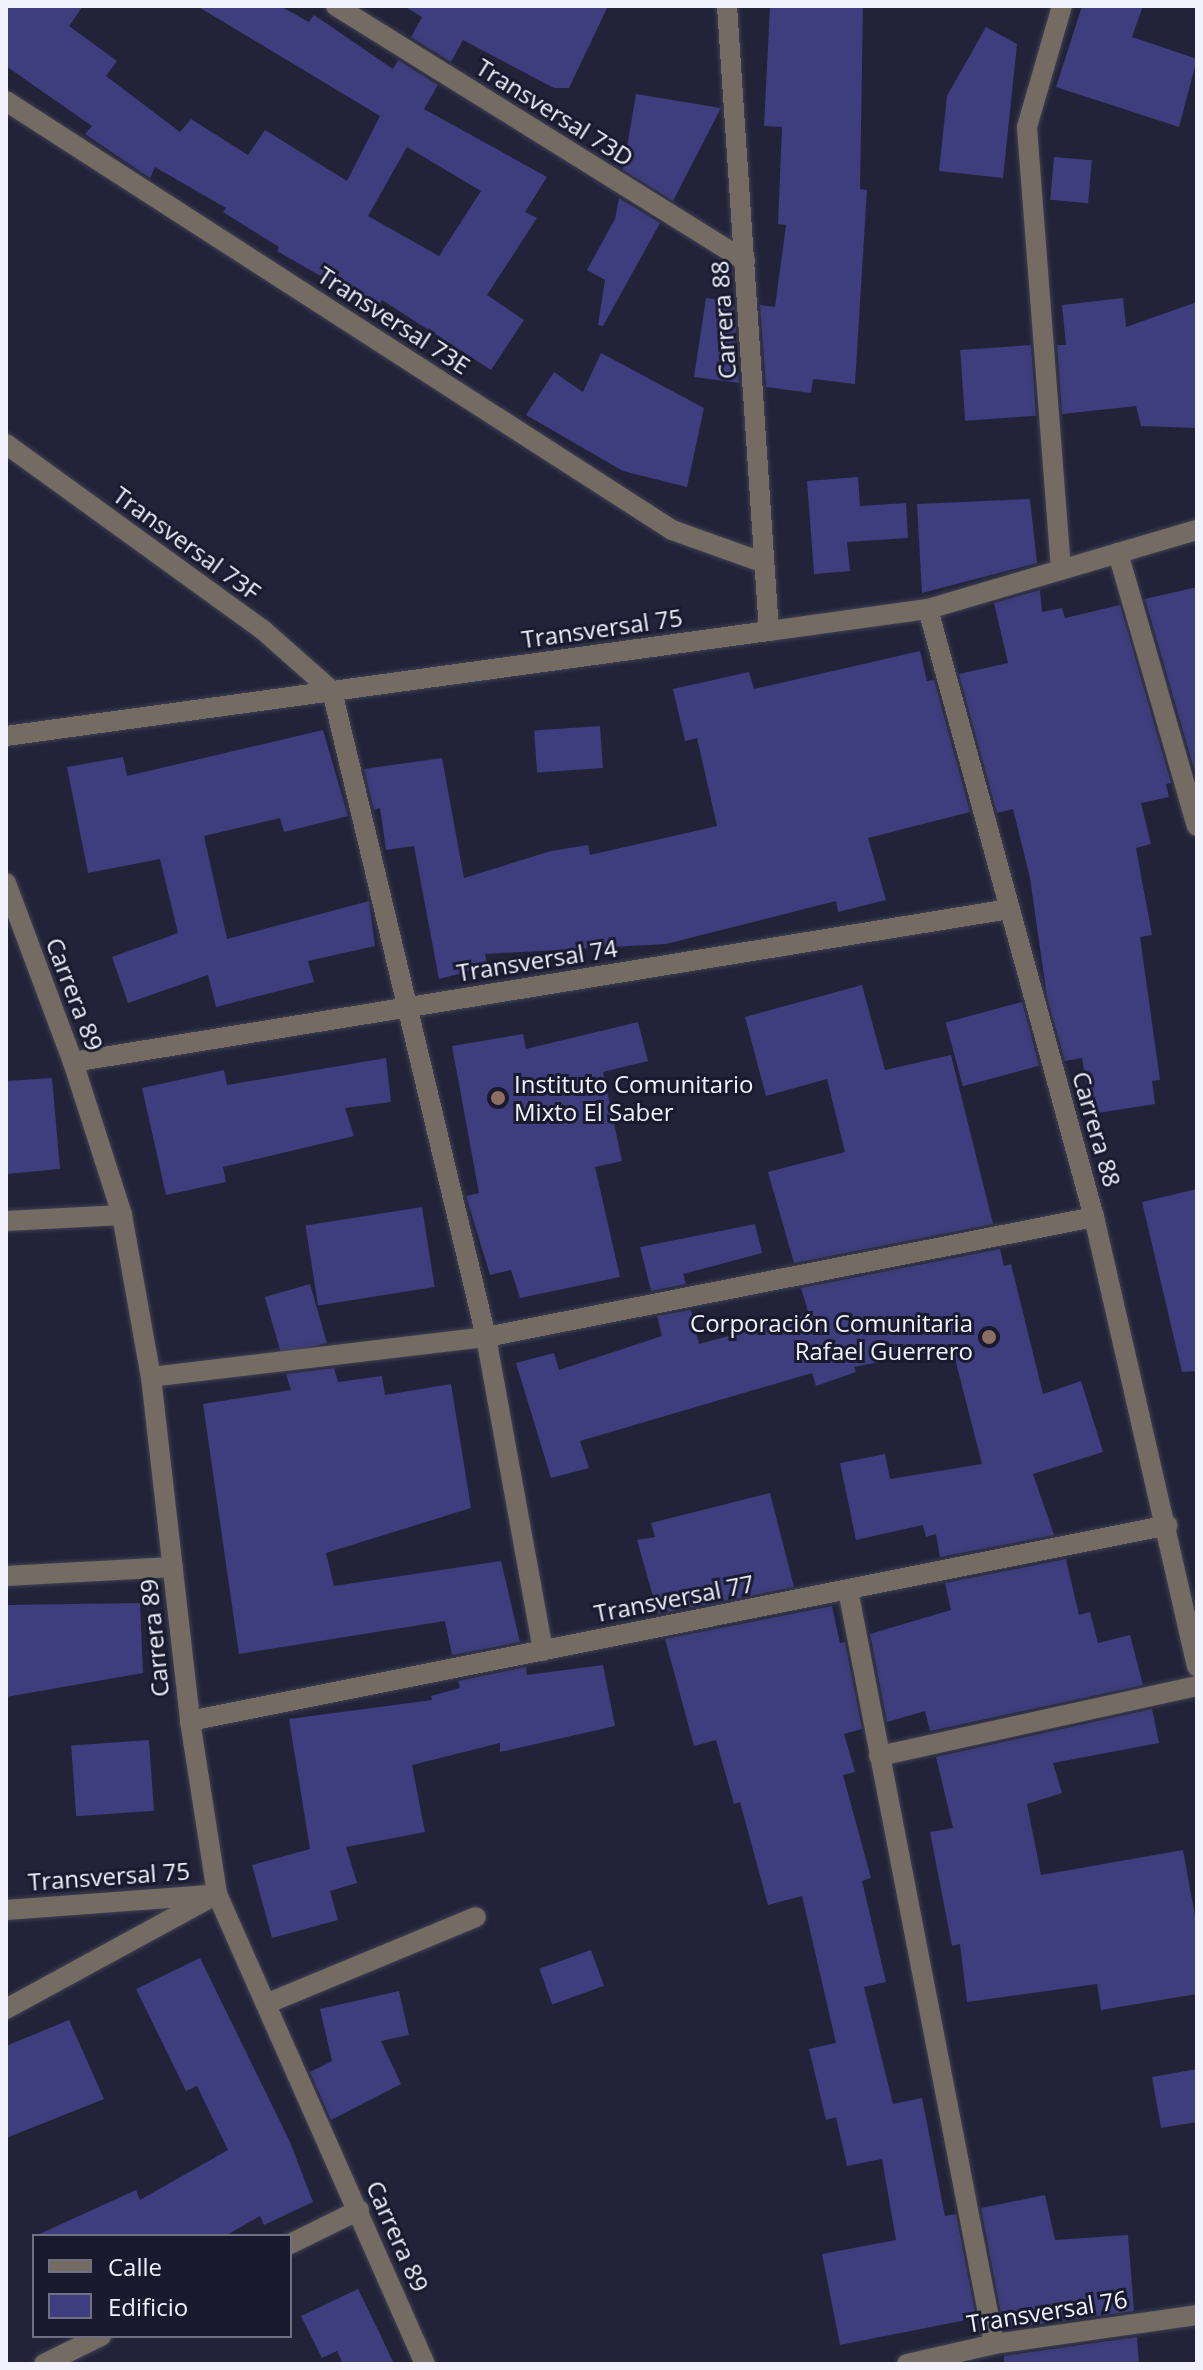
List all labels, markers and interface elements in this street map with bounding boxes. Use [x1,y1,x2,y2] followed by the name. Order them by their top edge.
[471,52,639,172] street label: Transversal 73D
[313,260,475,380] street label: Transversal 73E
[705,260,741,380] street label: Carrera 88
[108,480,266,606] street label: Transversal 73F
[520,602,684,654] street label: Transversal 75
[455,933,619,987] street label: Transversal 74
[40,934,110,1054] street label: Carrera 89
[1067,1068,1127,1190] street label: Carrera 88
[514,1070,753,1126] place label: Instituto Comunitario Mixto El Saber
[489,1089,507,1107] marker: Instituto Comunitario Mixto El Saber
[690,1309,973,1365] place label: Corporación Comunitaria Rafael Guerrero
[980,1328,998,1346] marker: Corporación Comunitaria Rafael Guerrero
[592,1568,756,1628] street label: Transversal 77
[133,1578,175,1698] street label: Carrera 89
[27,1856,191,1896] street label: Transversal 75
[361,2176,435,2296] street label: Carrera 89
[32,2234,292,2338] legend
[108,2250,162,2283] text: Calle
[965,2284,1129,2338] street label: Transversal 76
[108,2290,188,2323] text: Edificio

